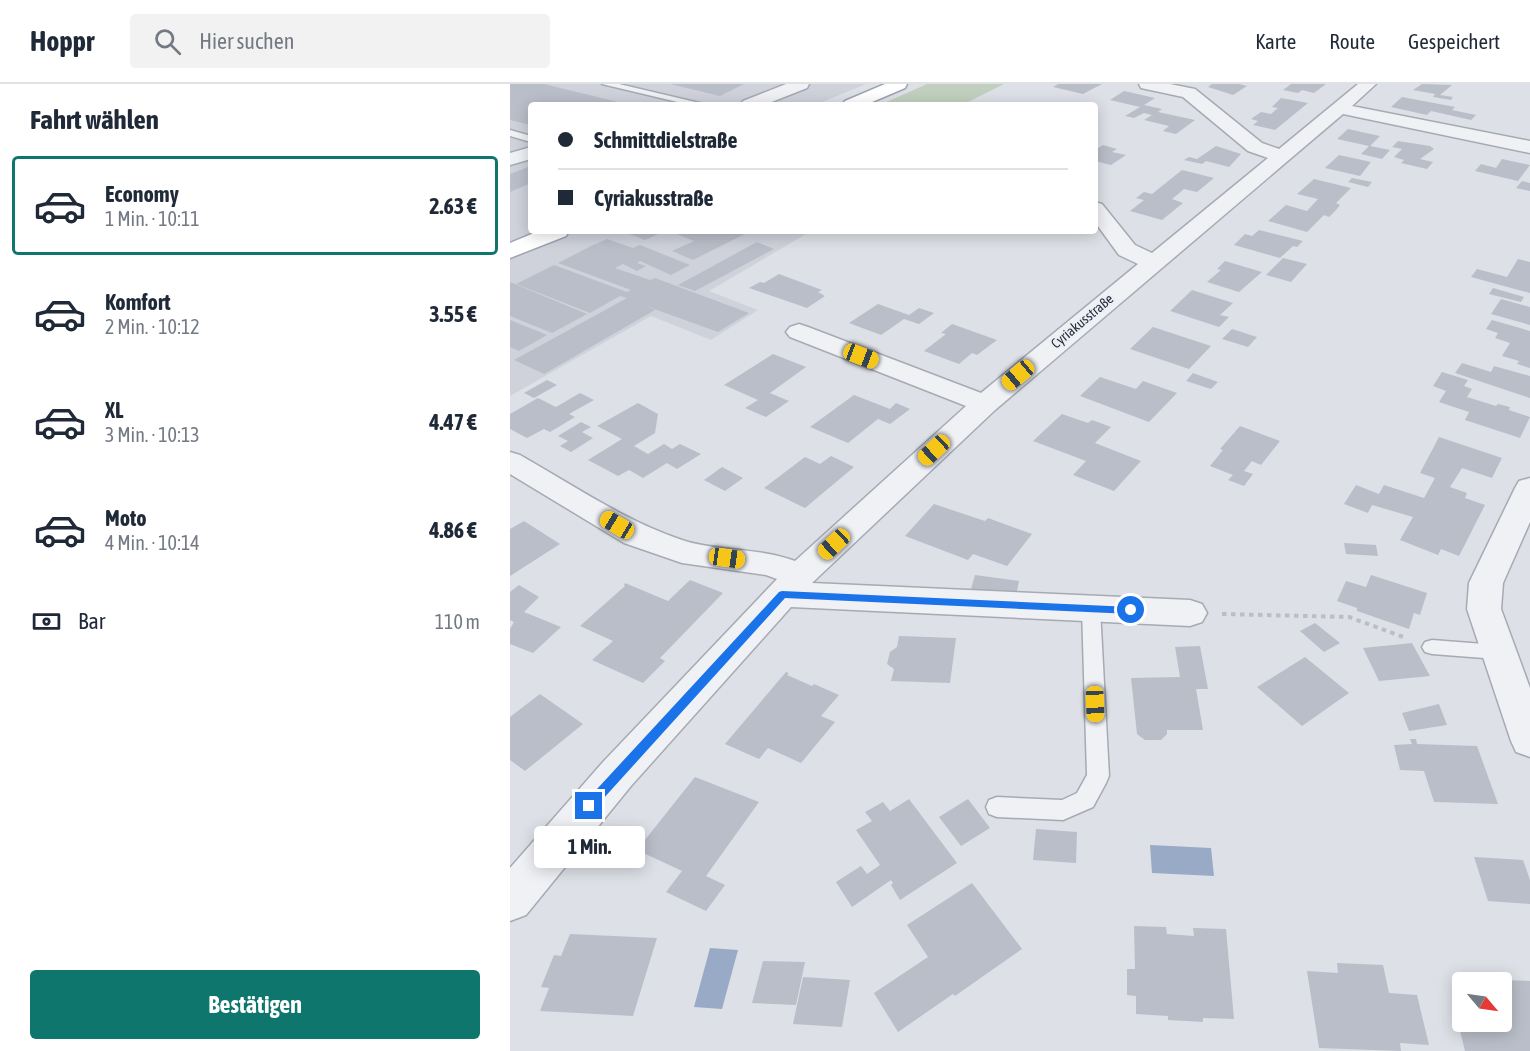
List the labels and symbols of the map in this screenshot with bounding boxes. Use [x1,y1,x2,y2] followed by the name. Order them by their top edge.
[1048,290,1116,352] street label: Cyriakusstraße
[841,341,881,371] car
[998,357,1038,393] car
[915,431,953,469] car
[597,508,637,542] car
[815,525,853,563] car
[708,547,746,569] car
[1117,596,1144,623] route start
[1085,686,1105,722] car
[575,792,602,819] route end
[533,827,644,869] callout: 1 Min.
[1452,972,1512,1032] north arrow

